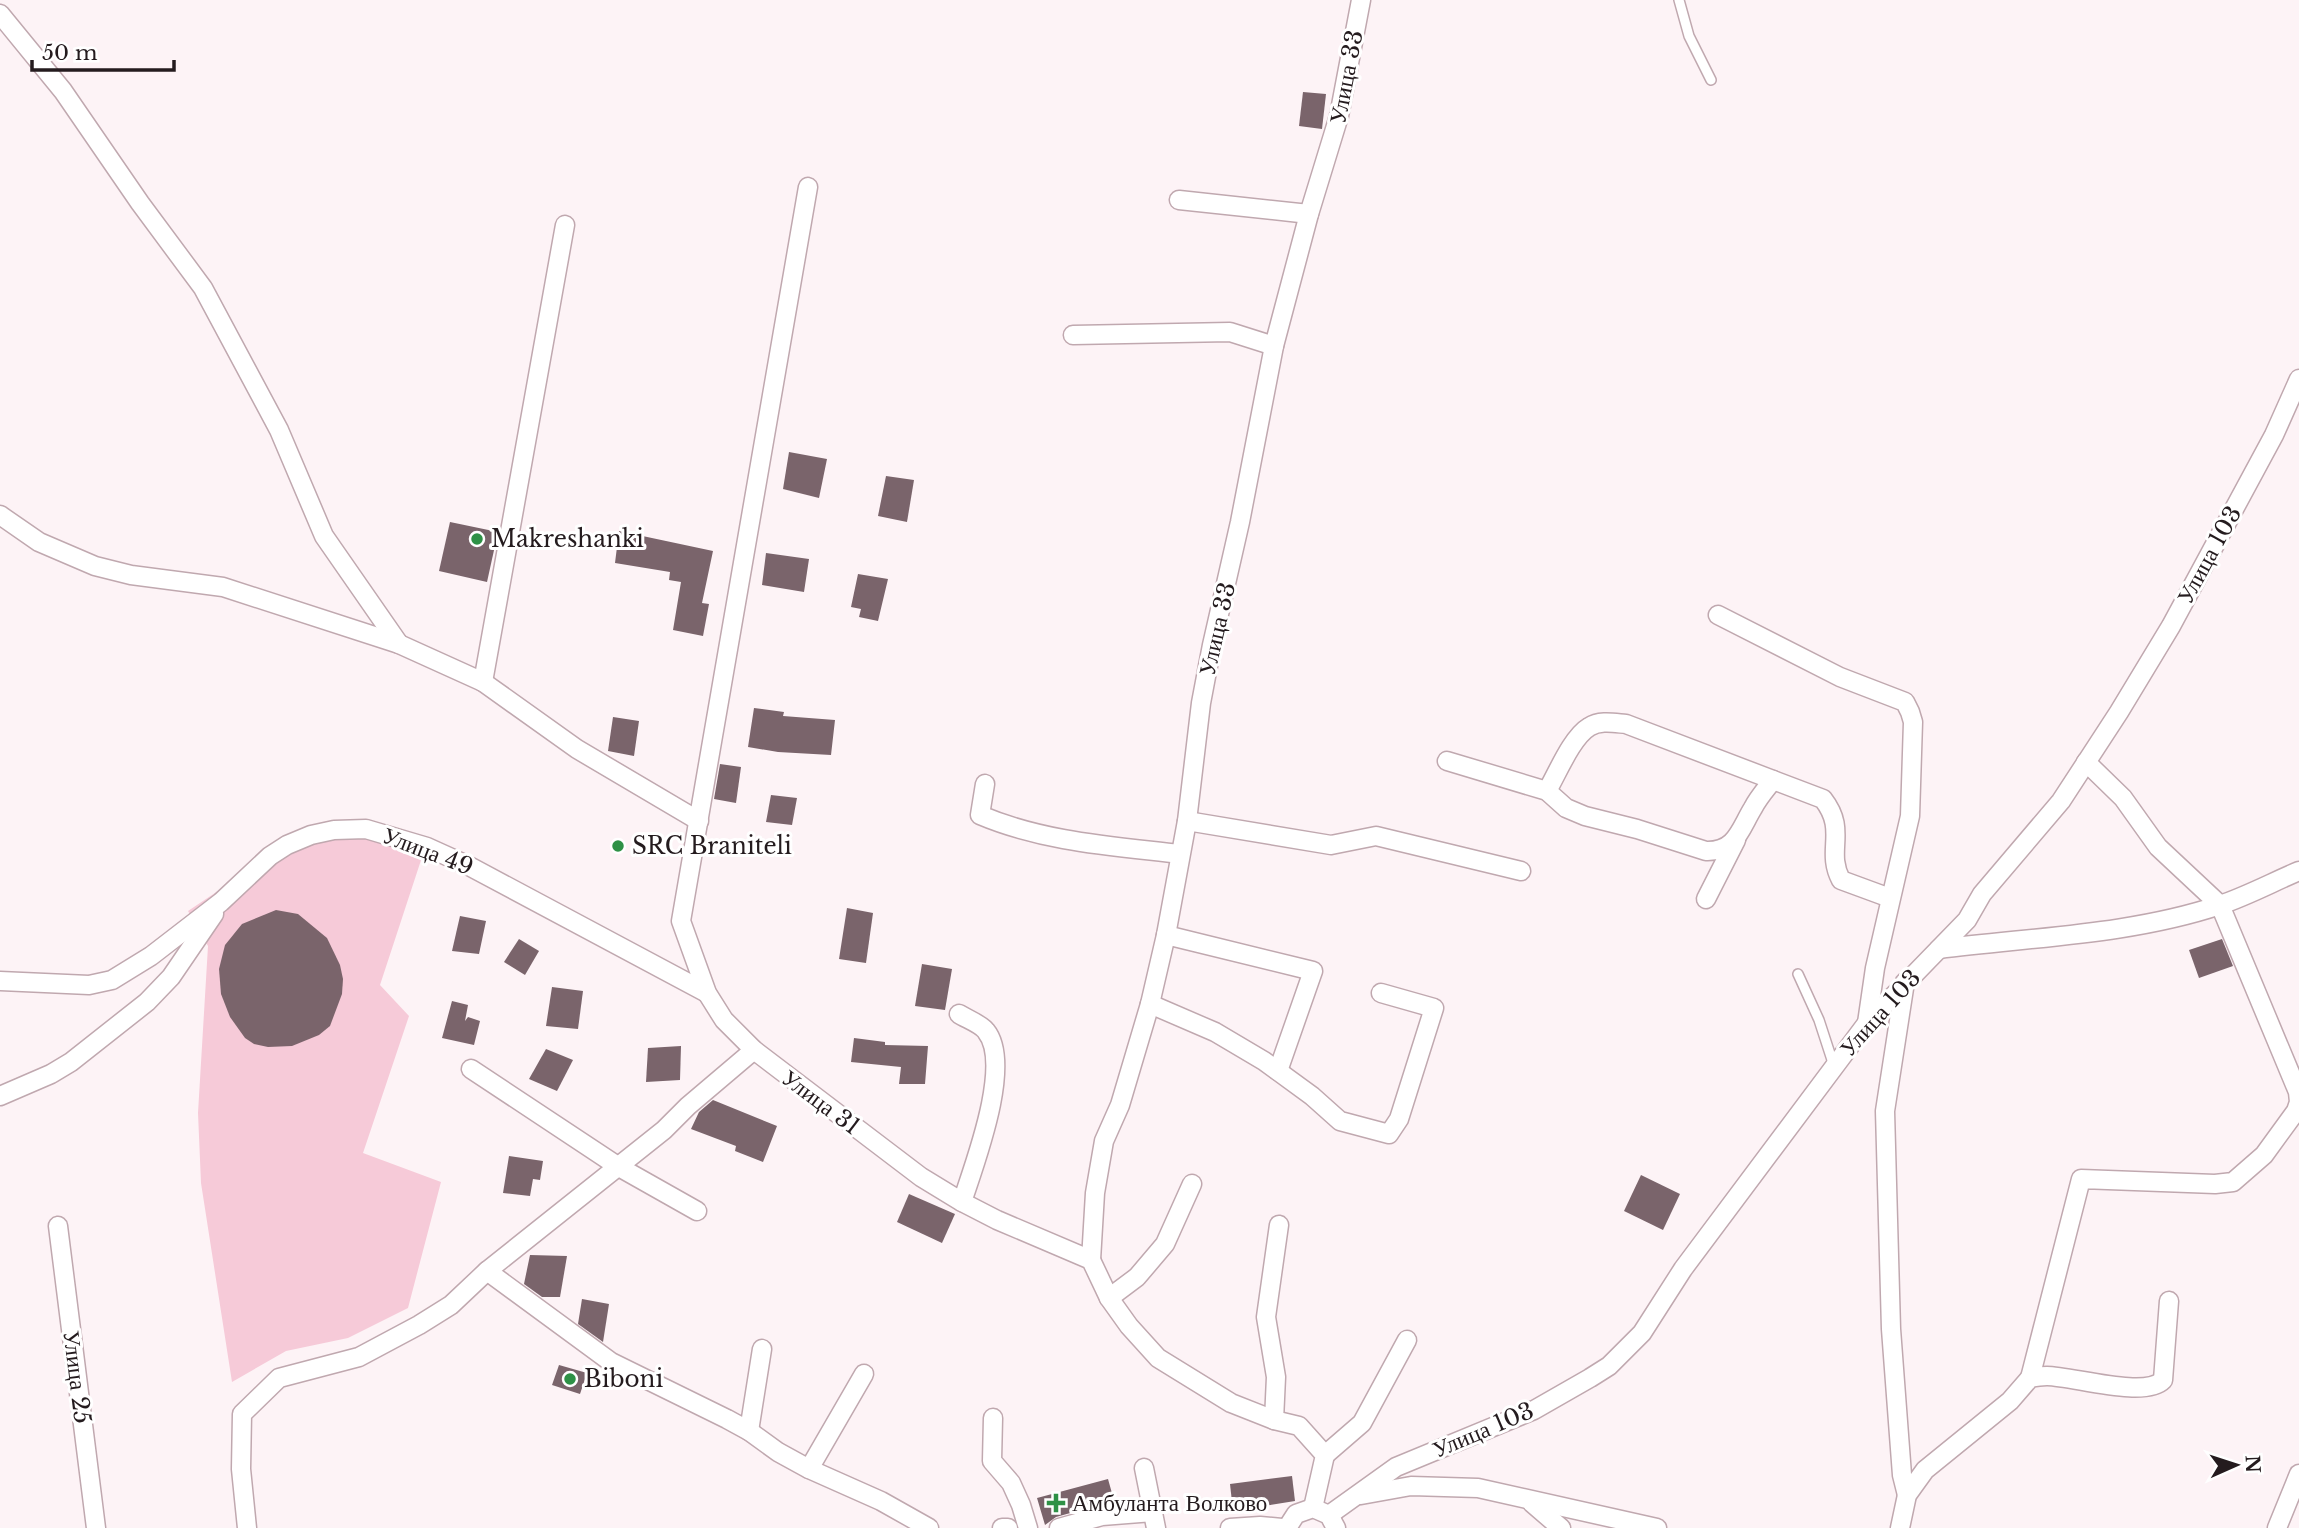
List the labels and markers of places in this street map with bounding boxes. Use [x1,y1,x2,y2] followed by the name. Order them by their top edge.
[491,525,644,553] place label: Makreshanki
[469,531,485,547] marker: Makreshanki
[632,832,792,860] place label: SRC Braniteli
[610,838,626,854] marker: SRC Braniteli
[584,1365,663,1393] place label: Biboni
[562,1371,578,1387] marker: Biboni
[1072,1489,1267,1517] place label: Амбуланта Волково
[1046,1493,1066,1513] marker: Амбуланта Волково

